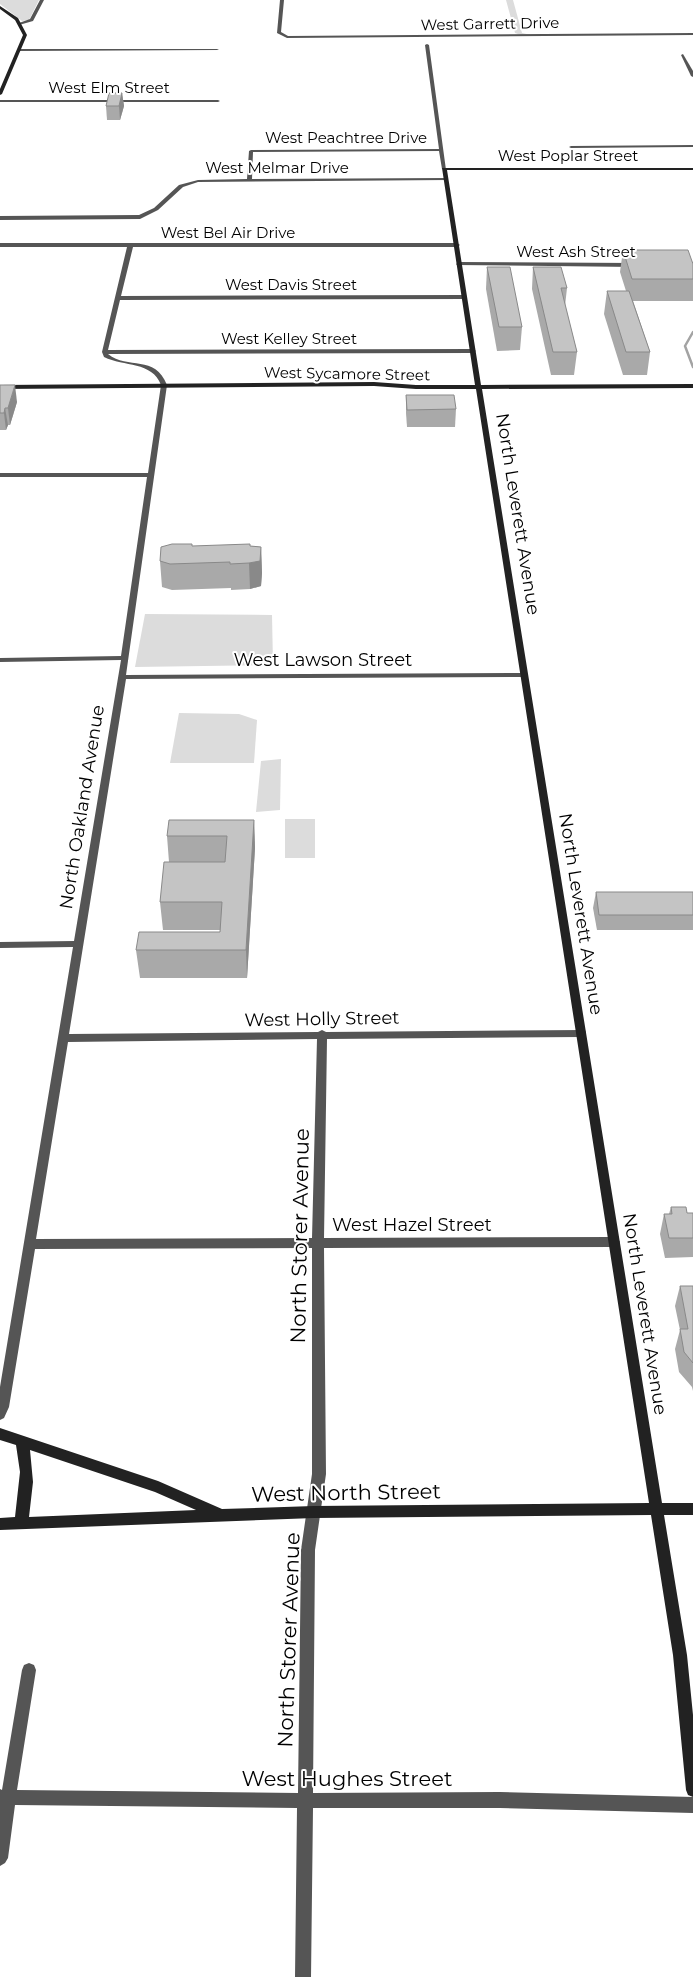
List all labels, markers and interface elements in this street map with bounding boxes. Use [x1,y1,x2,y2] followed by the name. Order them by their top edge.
[421,13,559,34] street label: West Garrett Drive
[48,78,170,97] street label: West Elm Street
[265,128,427,147] street label: West Peachtree Drive
[498,146,638,165] street label: West Poplar Street
[205,158,349,177] street label: West Melmar Drive
[161,223,295,242] street label: West Bel Air Drive
[516,242,636,261] street label: West Ash Street
[225,275,357,294] street label: West Davis Street
[221,329,357,348] street label: West Kelley Street
[264,363,430,384] street label: West Sycamore Street
[491,412,545,617] street label: North Leverett Avenue
[234,649,412,671] street label: West Lawson Street
[55,703,109,911] street label: North Oakland Avenue
[554,812,608,1017] street label: North Leverett Avenue
[244,1007,400,1031] street label: West Holly Street
[285,1128,314,1344] street label: North Storer Avenue
[618,1212,672,1417] street label: North Leverett Avenue
[332,1214,492,1236] street label: West Hazel Street
[251,1478,441,1507] street label: West North Street
[272,1532,305,1748] street label: North Storer Avenue
[242,1766,452,1791] street label: West Hughes Street

